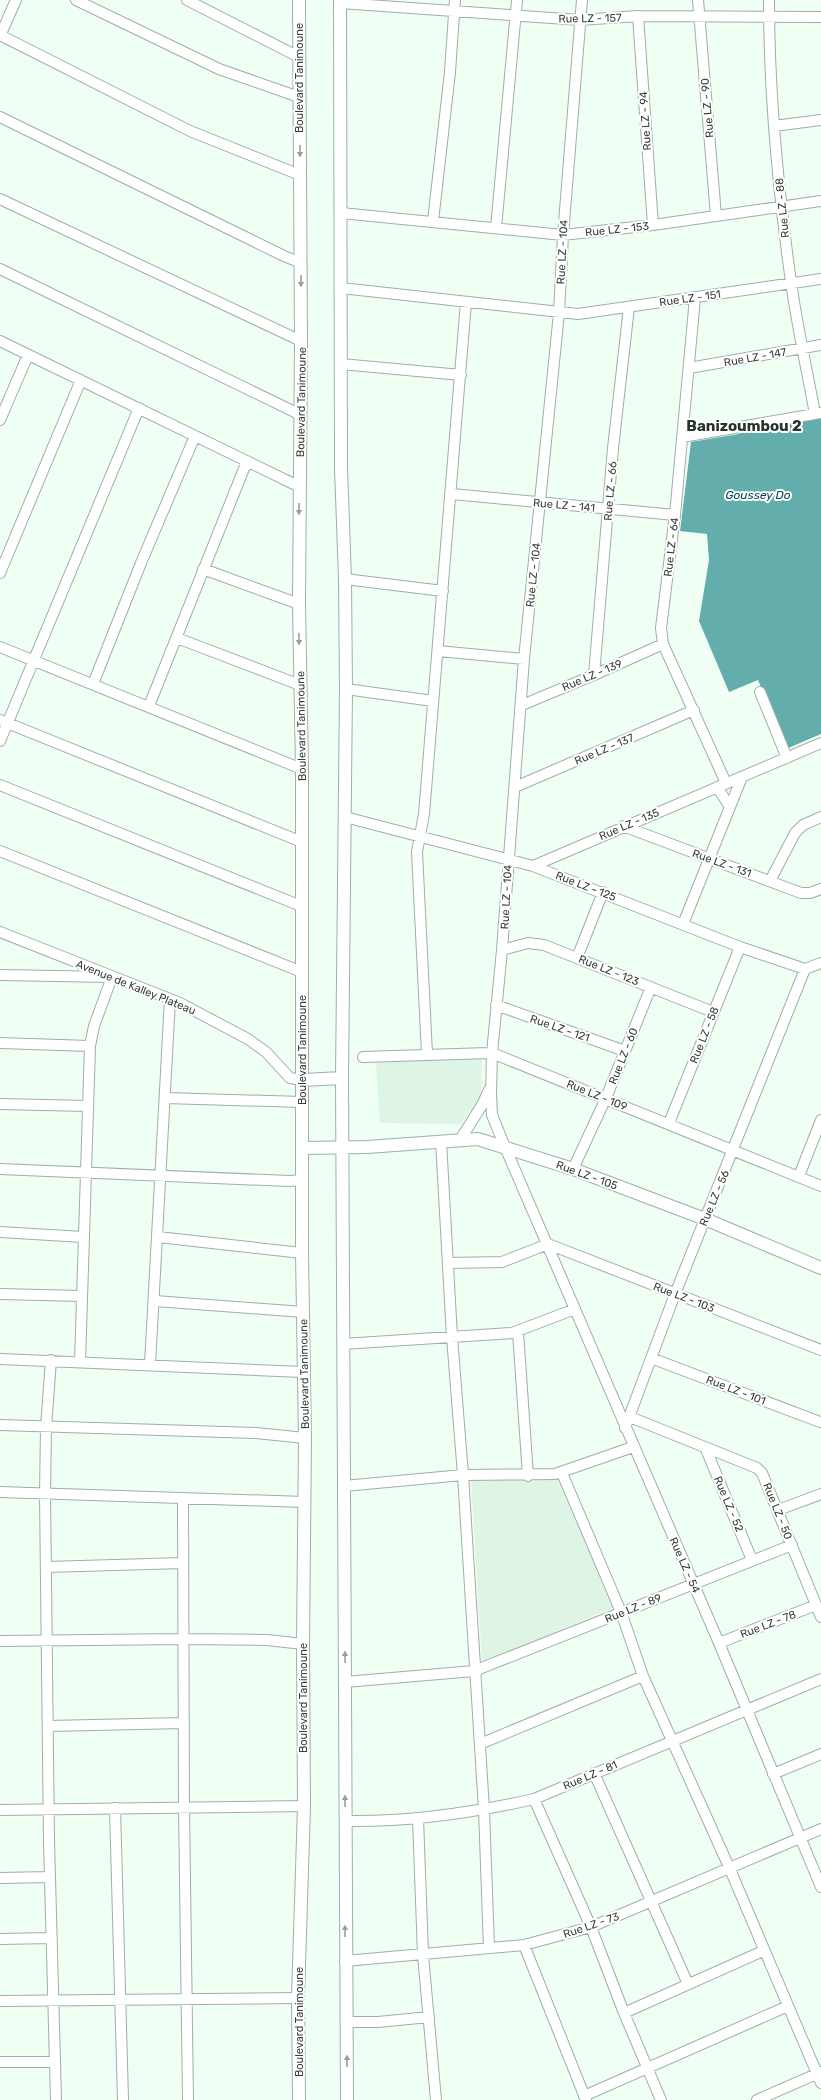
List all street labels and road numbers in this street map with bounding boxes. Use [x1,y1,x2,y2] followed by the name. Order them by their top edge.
[558,11,622,26] street label: Rue LZ - 157
[293,23,306,133] street label: Boulevard Tanimoune
[698,78,717,138] street label: Rue LZ - 90
[637,91,654,151] street label: Rue LZ - 94
[773,177,792,239] street label: Rue LZ - 88
[554,219,571,285] street label: Rue LZ - 104
[585,220,650,239] street label: Rue LZ - 153
[658,288,722,309] street label: Rue LZ - 151
[723,346,788,369] street label: Rue LZ - 147
[294,347,309,457] street label: Boulevard Tanimoune
[601,461,620,521] street label: Rue LZ - 66
[532,496,596,515] street label: Rue LZ - 141
[661,516,682,577] street label: Rue LZ - 64
[524,542,543,608] street label: Rue LZ - 104
[560,657,624,694] street label: Rue LZ - 139
[294,671,309,781] street label: Boulevard Tanimoune
[573,731,636,768] street label: Rue LZ - 137
[597,806,662,843] street label: Rue LZ - 135
[690,847,753,880] street label: Rue LZ - 131
[498,864,515,930] street label: Rue LZ - 104
[554,869,618,904] street label: Rue LZ - 125
[577,952,641,989] street label: Rue LZ - 123
[74,957,198,1017] street label: Avenue de Kalley Plateau
[296,995,309,1105] street label: Boulevard Tanimoune
[687,1005,722,1065] street label: Rue LZ - 58
[528,1012,591,1045] street label: Rue LZ - 121
[606,1026,641,1086] street label: Rue LZ - 60
[565,1077,629,1114] street label: Rue LZ - 109
[554,1158,620,1193] street label: Rue LZ - 105
[697,1168,732,1228] street label: Rue LZ - 56
[651,1280,717,1315] street label: Rue LZ - 103
[297,1319,312,1429] street label: Boulevard Tanimoune
[704,1373,767,1408] street label: Rue LZ - 101
[711,1474,746,1534] street label: Rue LZ - 52
[760,1481,795,1541] street label: Rue LZ - 50
[666,1535,703,1595] street label: Rue LZ - 54
[603,1591,663,1626] street label: Rue LZ - 89
[738,1608,798,1641] street label: Rue LZ - 78
[297,1643,310,1753] street label: Boulevard Tanimoune
[561,1758,619,1793] street label: Rue LZ - 81
[561,1910,621,1941] street label: Rue LZ - 73
[293,1967,306,2077] street label: Boulevard Tanimoune

